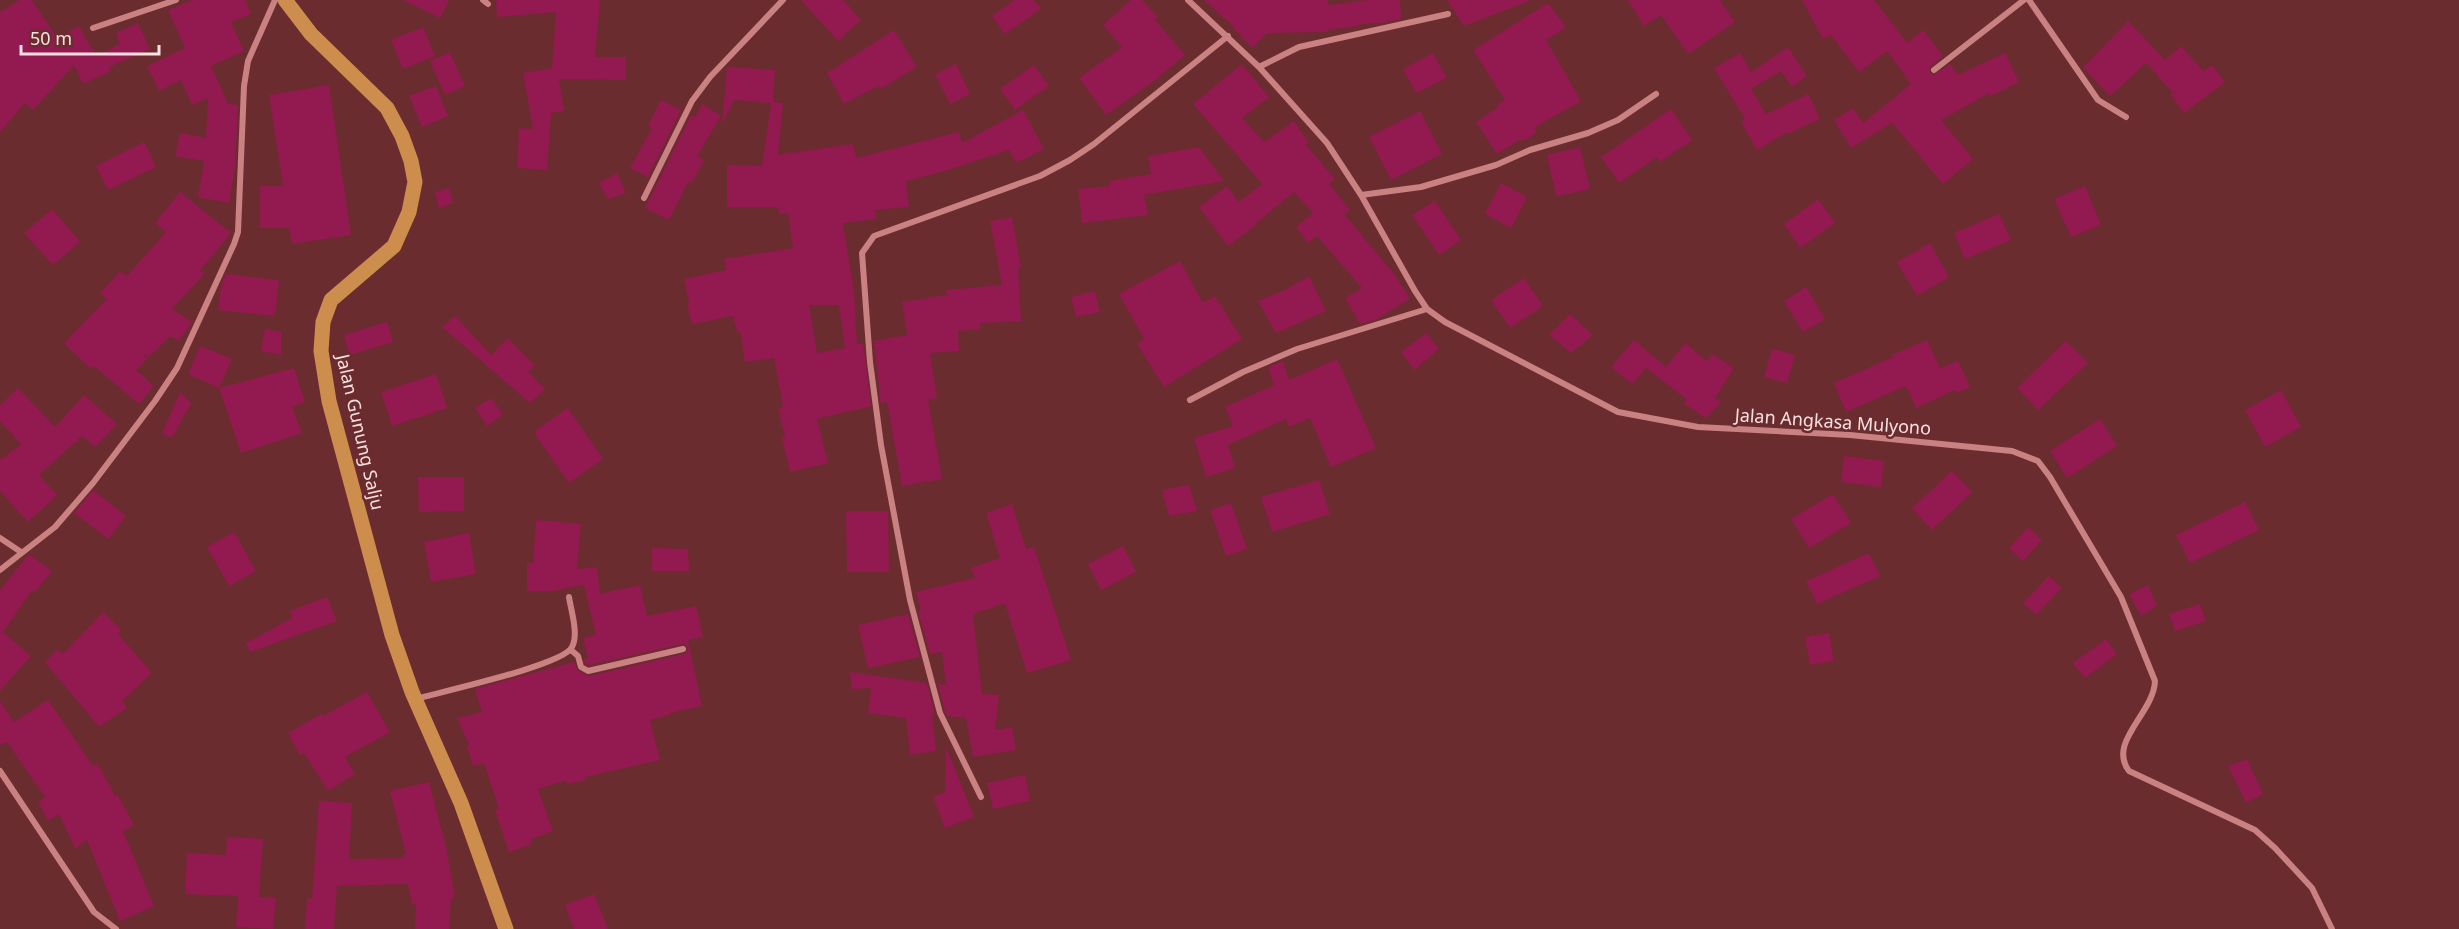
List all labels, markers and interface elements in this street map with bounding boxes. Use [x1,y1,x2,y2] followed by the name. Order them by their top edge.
[21,18,159,56] scale bar
[30,26,72,50] text: 50 m
[331,350,391,512] street label: Jalan Gunung Salju
[1732,402,1932,440] street label: Jalan Angkasa Mulyono

